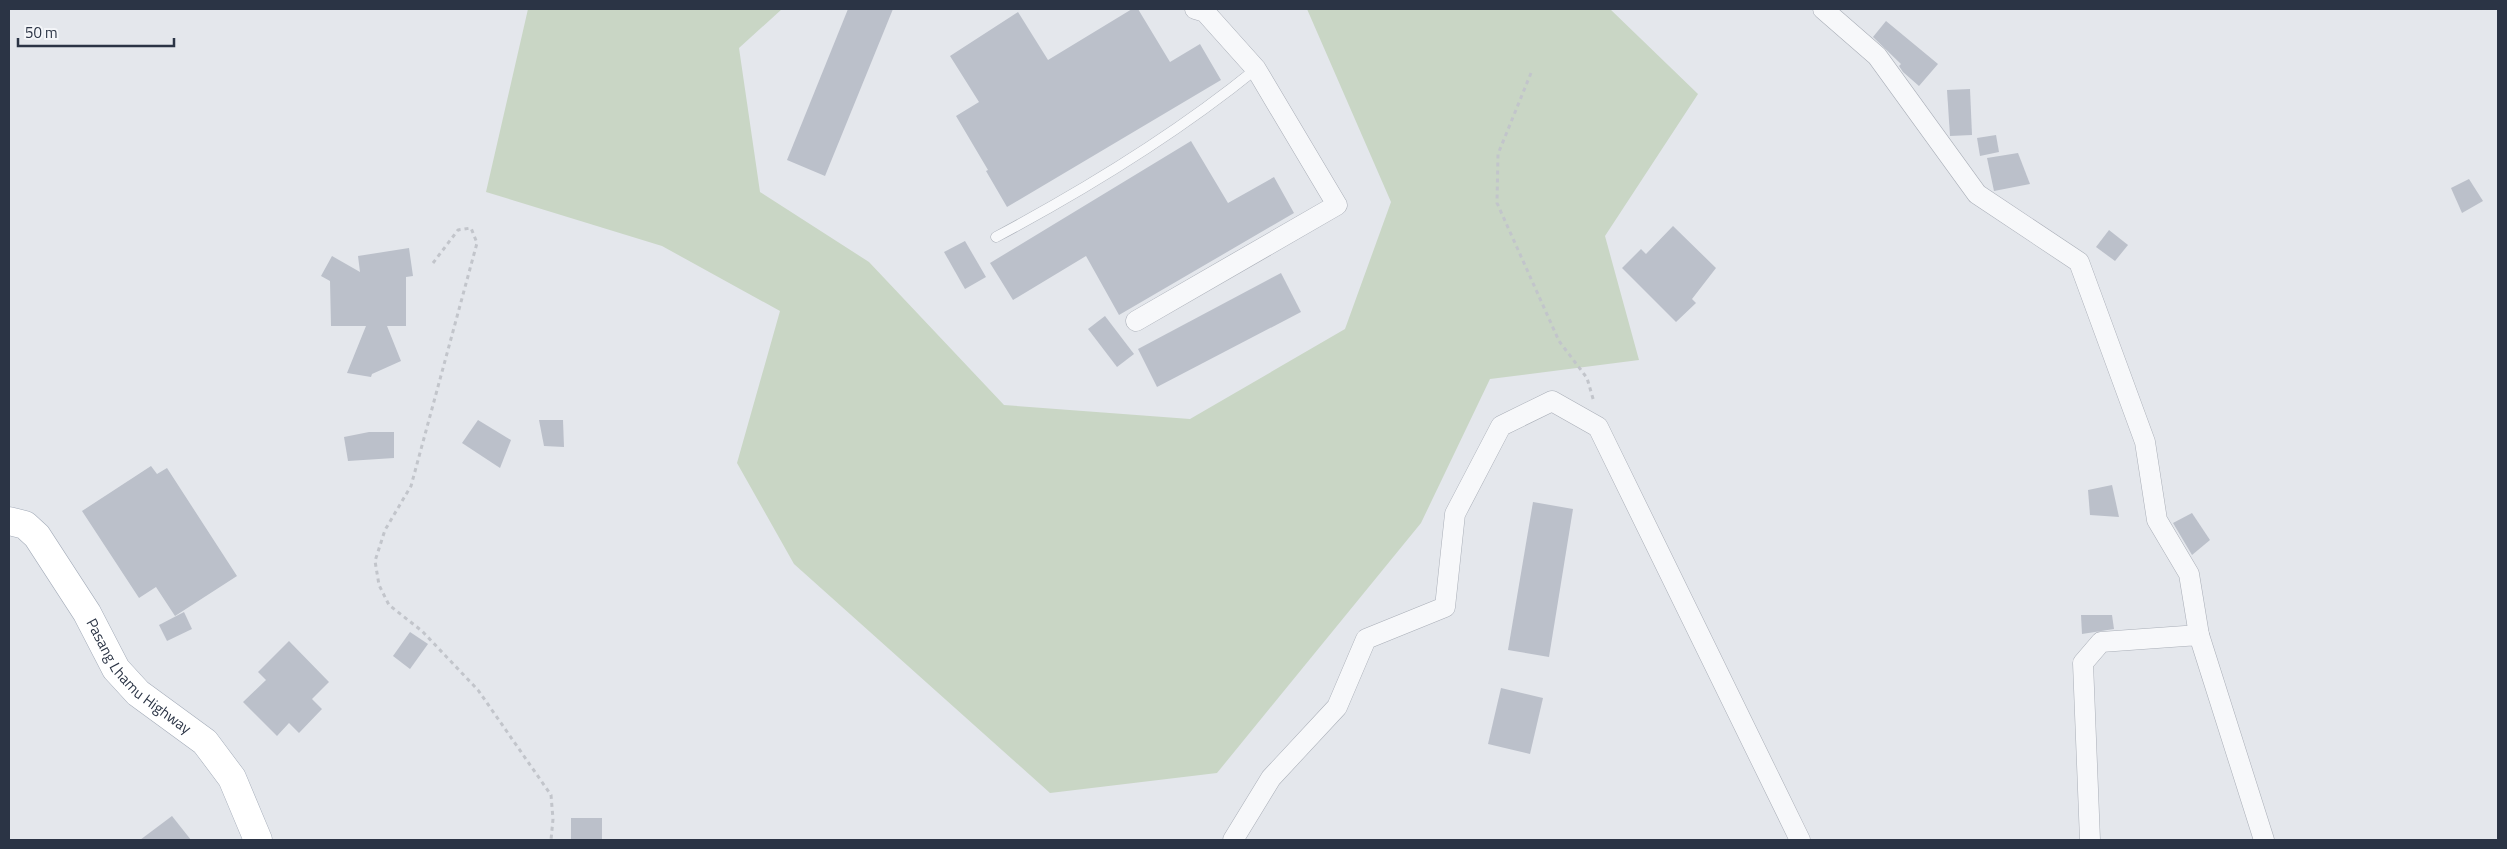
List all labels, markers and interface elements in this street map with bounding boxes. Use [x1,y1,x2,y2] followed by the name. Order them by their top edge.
[18,15,174,47] scale bar
[25,21,58,44] text: 50 m
[81,614,196,739] street label: Pasang Lhamu Highway

